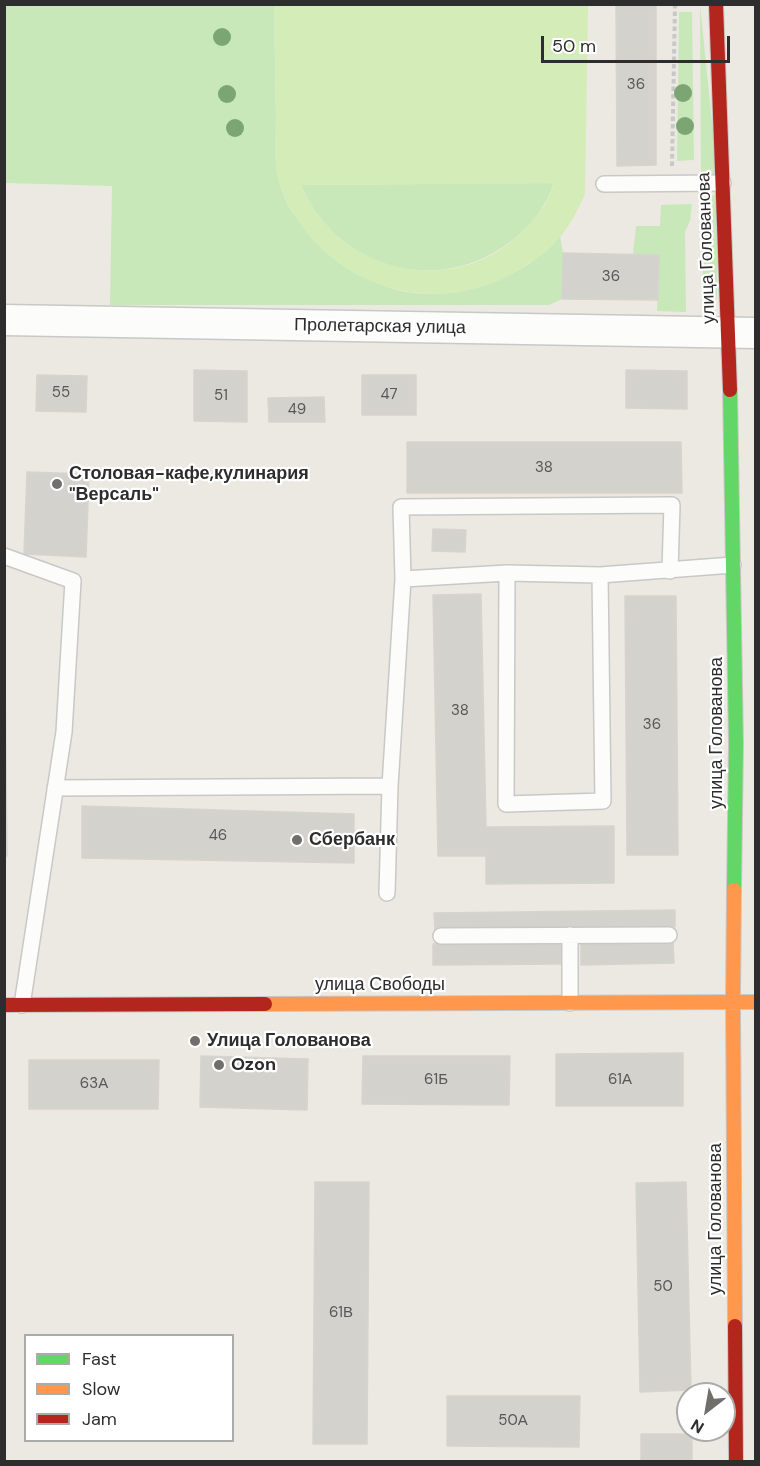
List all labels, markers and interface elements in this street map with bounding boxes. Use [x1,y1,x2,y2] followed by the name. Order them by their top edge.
[544,24,733,62] scale bar
[552,34,596,58] text: 50 m
[627,76,645,94] house number: 36
[694,172,720,324] street label: улица Голованова
[602,268,620,286] house number: 36
[294,315,466,339] street label: Пролетарская улица
[52,384,70,402] house number: 55
[380,386,398,404] house number: 47
[214,387,228,405] house number: 51
[288,401,306,419] house number: 49
[535,459,553,477] house number: 38
[69,463,309,506] place label: Столовая-кафе,кулинария "Версаль"
[50,477,64,491] marker: Столовая-кафе,кулинария "Версаль"
[706,657,728,809] street label: улица Голованова
[451,702,469,720] house number: 38
[643,716,661,734] house number: 36
[209,827,227,845] house number: 46
[309,829,395,851] place label: Сбербанк
[290,833,304,847] marker: Сбербанк
[315,974,445,996] street label: улица Свободы
[207,1030,371,1052] place label: Улица Голованова
[188,1034,202,1048] marker: Улица Голованова
[231,1054,276,1076] place label: Ozon
[212,1058,226,1072] marker: Ozon
[424,1071,448,1089] house number: 61Б
[608,1071,632,1089] house number: 61А
[80,1075,108,1093] house number: 63А
[705,1143,727,1295] street label: улица Голованова
[653,1278,673,1296] house number: 50
[329,1304,353,1322] house number: 61В
[24,1334,234,1442] legend
[82,1347,117,1371] text: Fast
[82,1377,121,1401] text: Slow
[676,1382,736,1442] north arrow
[82,1407,117,1431] text: Jam
[498,1412,528,1430] house number: 50А
[687,1414,708,1438] text: N

